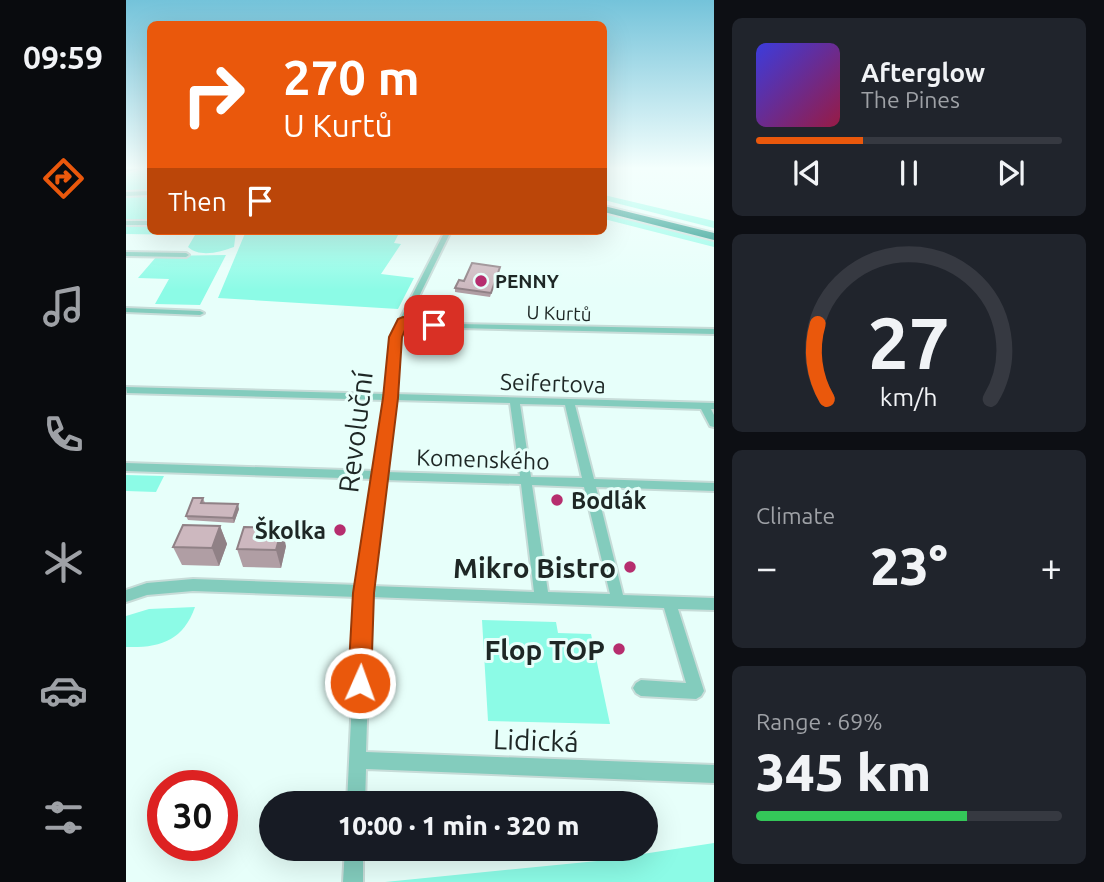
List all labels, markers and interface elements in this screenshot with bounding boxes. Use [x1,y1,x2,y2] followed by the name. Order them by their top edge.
[23,39,103,75] text: 09:59
[168,49,259,140] icon: right
[283,49,420,104] text: 270 m
[861,58,985,87] text: Afterglow
[861,87,960,112] text: The Pines
[283,107,393,143] text: U Kurtů
[39,154,88,203] icon: directions
[788,154,826,192] icon: previous
[890,154,928,192] icon: pause
[992,154,1030,192] icon: next
[241,182,279,220] icon: arrive
[168,187,227,216] text: Then
[495,270,560,292] place label: PENNY
[473,273,489,289] marker: PENNY
[39,282,88,331] icon: music
[404,295,464,355] pin
[526,301,592,325] street label: U Kurtů
[868,301,950,383] text: 27
[415,306,453,344] icon: arrive
[332,368,378,494] street label: Revoluční
[500,369,606,397] street label: Seifertova
[880,383,938,411] text: km/h
[39,410,88,459] icon: phone
[416,444,550,474] street label: Komenského
[571,488,647,513] place label: Bodlák
[549,492,565,508] marker: Bodlák
[756,503,835,528] text: Climate
[255,516,326,543] place label: Školka
[332,522,348,538] marker: Školka
[870,537,948,595] text: 23°
[39,538,88,587] icon: climate
[756,546,777,588] text: −
[1041,546,1062,588] text: +
[453,552,616,583] place label: Mikro Bistro
[622,559,638,575] marker: Mikro Bistro
[485,634,605,665] place label: Flop TOP
[611,641,627,657] marker: Flop TOP
[323,646,397,720] position arrow
[39,666,88,715] icon: car
[756,709,883,734] text: Range · 69%
[493,723,579,757] street label: Lidická
[756,743,931,801] text: 345 km
[147,770,238,861] speed limit sign: 30
[39,793,88,842] icon: filters
[338,811,579,840] text: 10:00 · 1 min · 320 m

